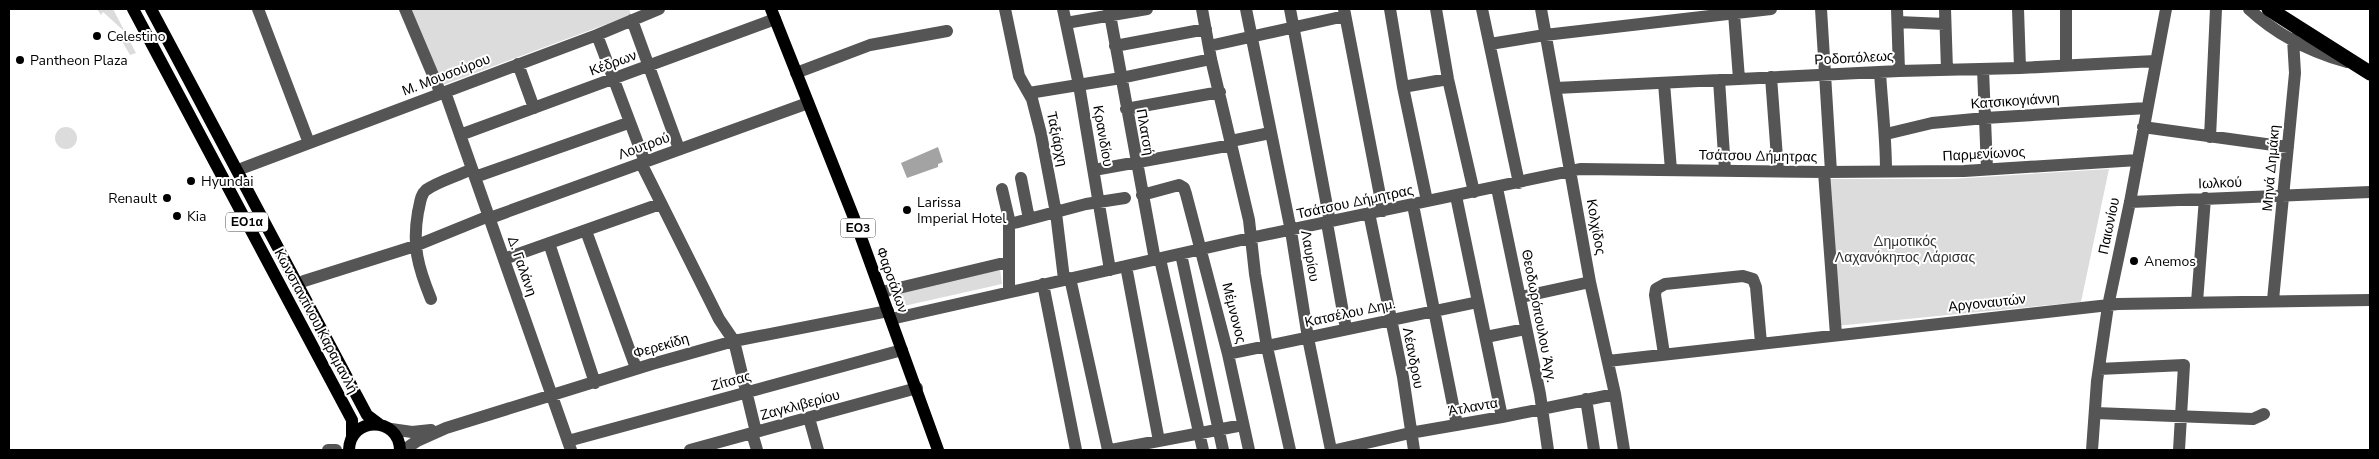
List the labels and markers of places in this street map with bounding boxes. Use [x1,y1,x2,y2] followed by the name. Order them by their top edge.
[107,27,166,46] place label: Celestino
[91,30,103,42] marker: Celestino
[30,51,128,70] place label: Pantheon Plaza
[14,54,26,66] marker: Pantheon Plaza
[201,172,254,191] place label: Hyundai
[185,175,197,187] marker: Hyundai
[108,189,157,208] place label: Renault
[161,192,173,204] marker: Renault
[917,193,1007,228] place label: Larissa Imperial Hotel
[901,204,913,216] marker: Larissa Imperial Hotel
[187,207,206,226] place label: Kia
[171,210,183,222] marker: Kia
[2144,252,2196,271] place label: Anemos
[2128,255,2140,267] marker: Anemos

